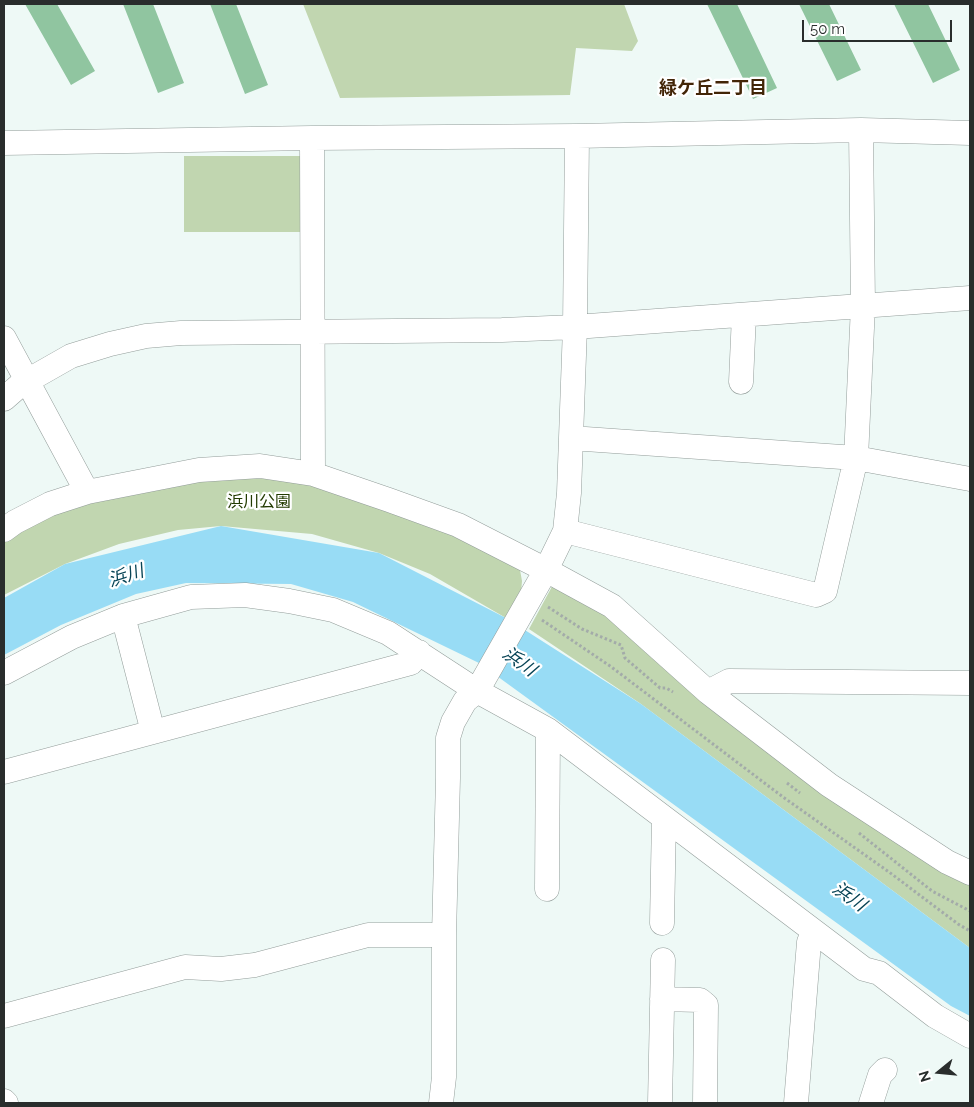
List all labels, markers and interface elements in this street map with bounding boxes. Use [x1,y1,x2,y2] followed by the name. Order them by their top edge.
[804,10,954,42] scale bar
[810,20,845,38] text: 50 m
[659,78,767,100] district label: 緑ケ丘二丁目
[227,492,291,512] park label: 浜川公園
[106,560,146,592] water label: 浜川
[498,643,540,681] water label: 浜川
[828,878,870,916] water label: 浜川
[914,1047,964,1097] north arrow
[915,1069,934,1084] text: N

